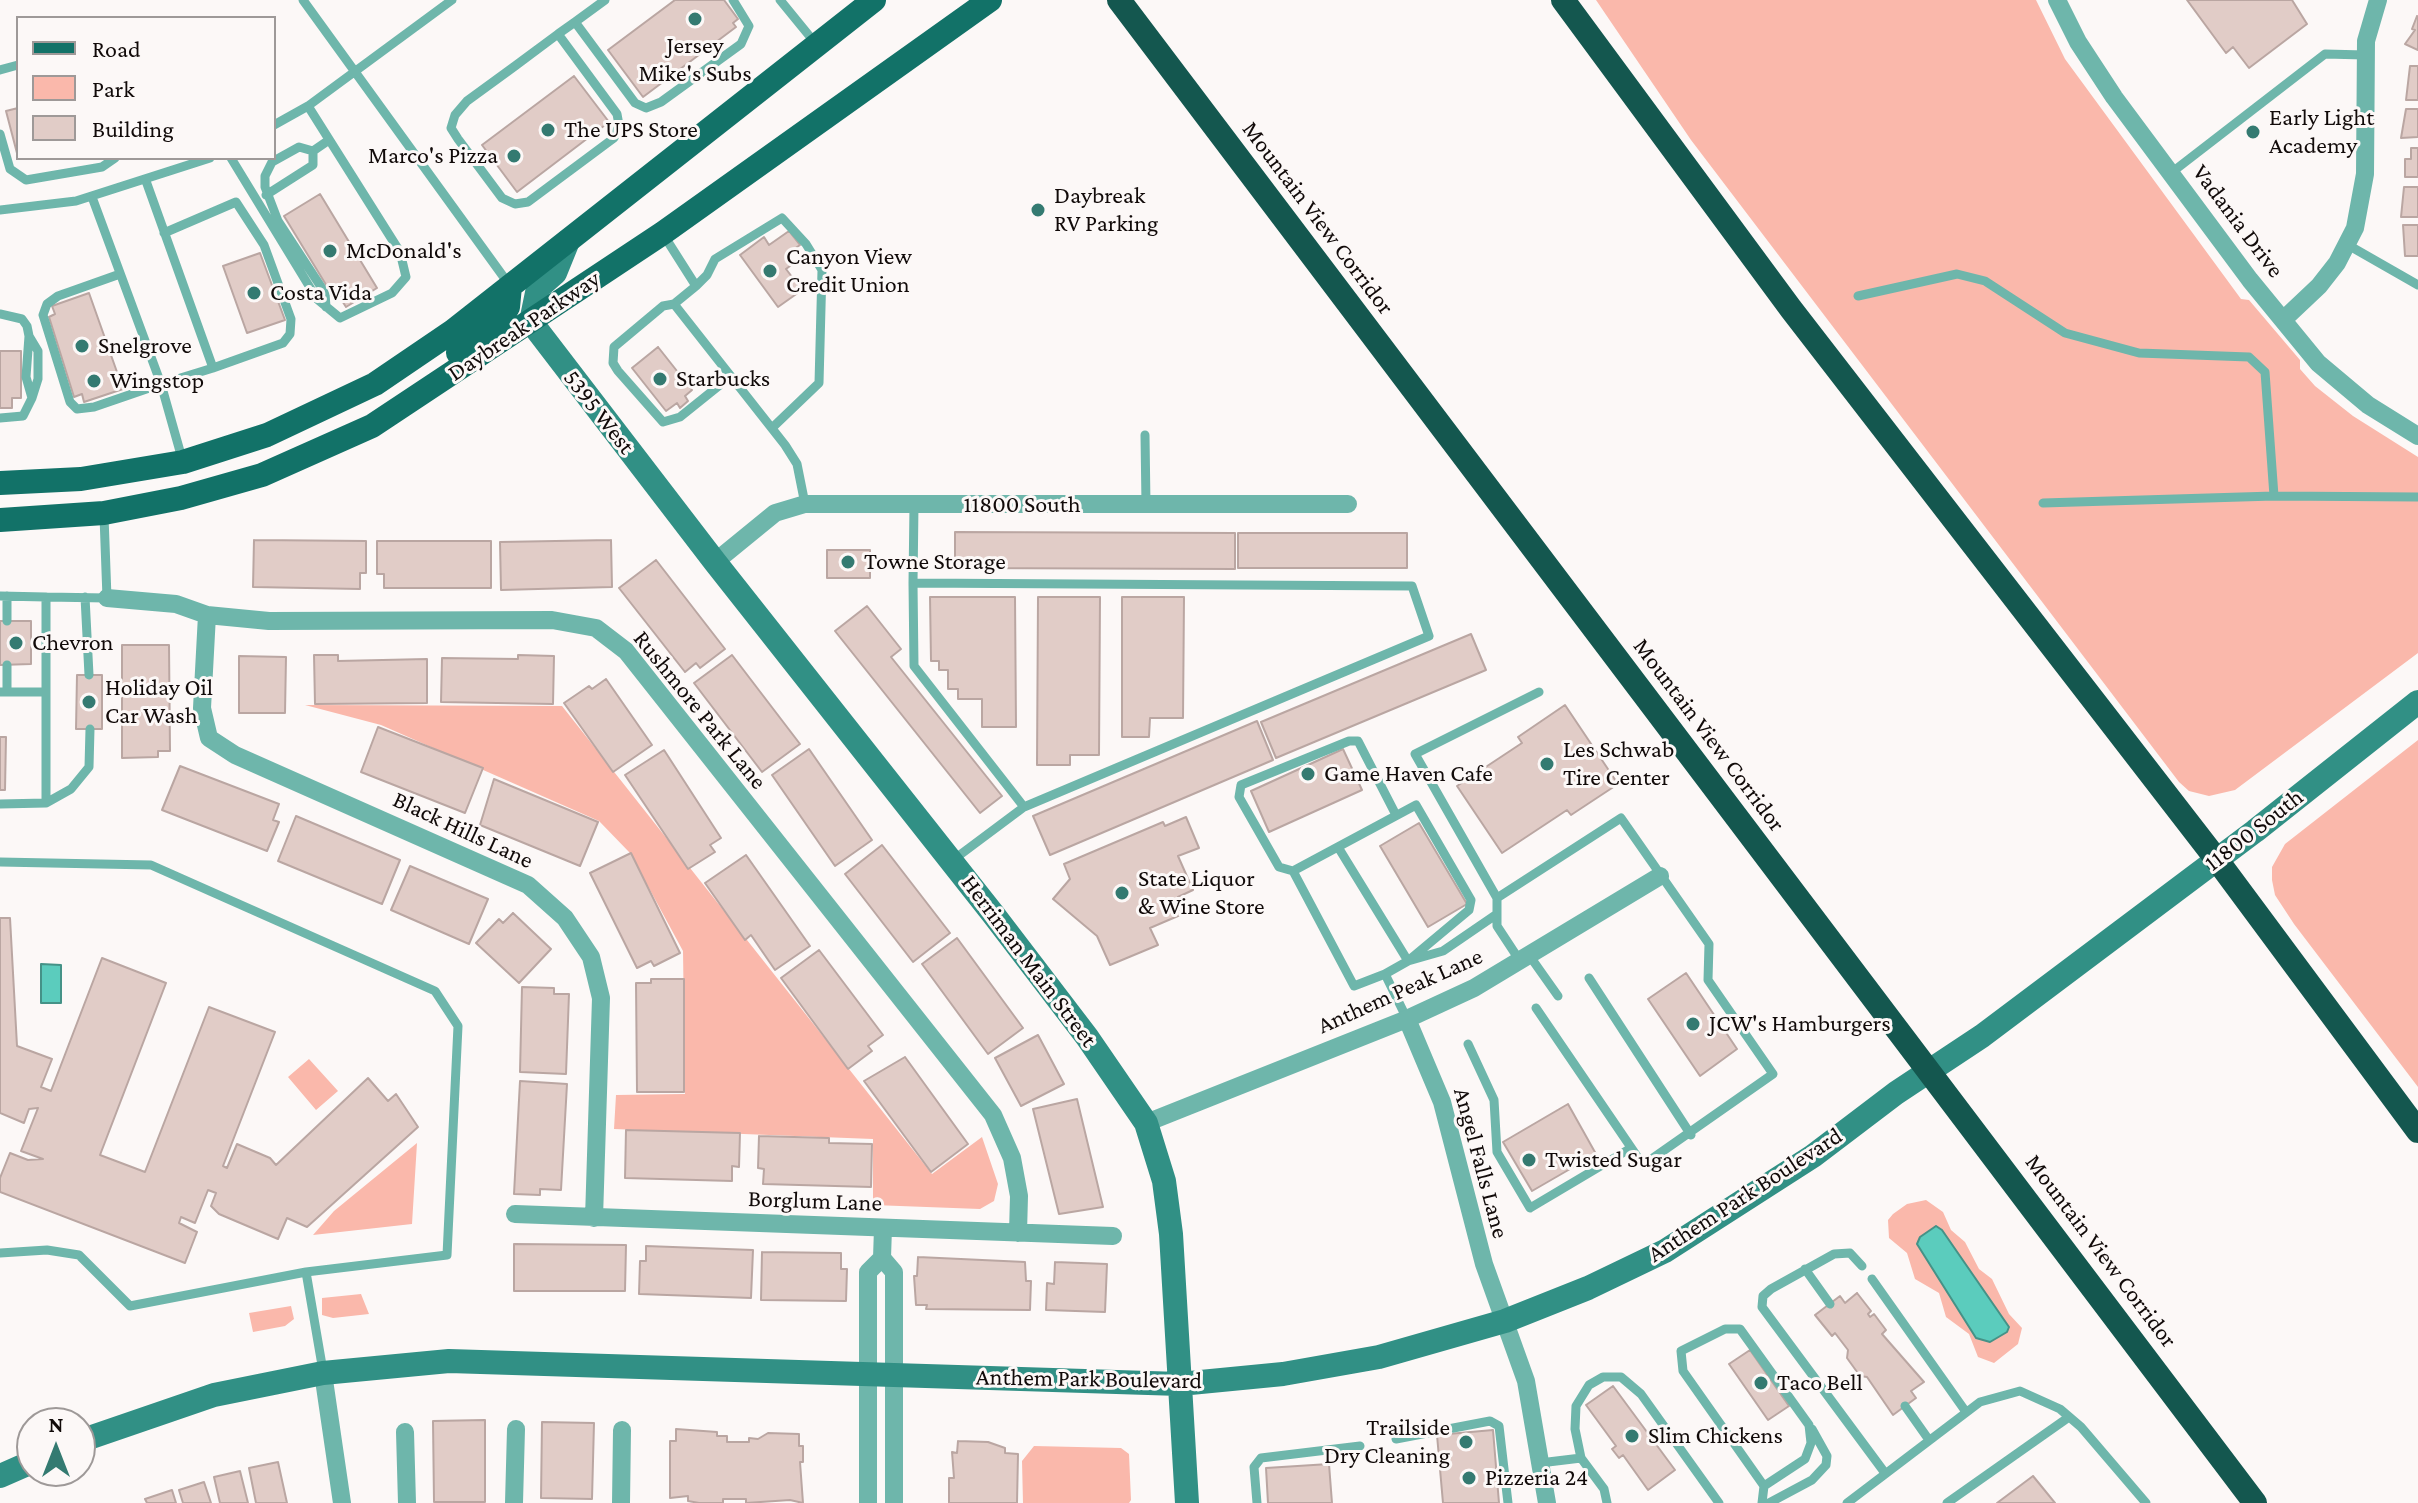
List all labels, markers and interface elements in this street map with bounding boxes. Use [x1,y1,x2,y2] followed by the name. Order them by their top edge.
[686,10,704,28] marker: Jersey Mike's Subs
[16,16,276,160] legend
[638,32,752,88] place label: Jersey Mike's Subs
[92,35,141,62] text: Road
[92,75,135,102] text: Park
[2269,104,2374,160] place label: Early Light Academy
[92,115,174,142] text: Building
[564,116,698,144] place label: The UPS Store
[1236,116,1400,320] street label: Mountain View Corridor
[539,121,557,139] marker: The UPS Store
[2244,123,2262,141] marker: Early Light Academy
[368,142,498,170] place label: Marco's Pizza
[505,147,523,165] marker: Marco's Pizza
[2186,159,2290,283] street label: Vadania Drive
[1054,182,1158,238] place label: Daybreak RV Parking
[1029,201,1047,219] marker: Daybreak RV Parking
[346,237,462,265] place label: McDonald's
[321,242,339,260] marker: McDonald's
[786,243,912,299] place label: Canyon View Credit Union
[761,262,779,280] marker: Canyon View Credit Union
[442,264,606,388] street label: Daybreak Parkway
[270,279,372,307] place label: Costa Vida
[245,284,263,302] marker: Costa Vida
[98,332,192,360] place label: Snelgrove
[73,337,91,355] marker: Snelgrove
[557,364,641,460] street label: 5395 West
[676,365,770,393] place label: Starbucks
[110,367,204,395] place label: Wingstop
[651,370,669,388] marker: Starbucks
[85,372,103,390] marker: Wingstop
[963,491,1081,519] street label: 11800 South
[864,548,1006,576] place label: Towne Storage
[839,553,857,571] marker: Towne Storage
[627,625,773,795] street label: Rushmore Park Lane
[32,629,113,657] place label: Chevron
[1627,633,1791,837] street label: Mountain View Corridor
[7,634,25,652] marker: Chevron
[105,674,213,730] place label: Holiday Oil Car Wash
[80,693,98,711] marker: Holiday Oil Car Wash
[1563,736,1674,792] place label: Les Schwab Tire Center
[1538,755,1556,773] marker: Les Schwab Tire Center
[1324,760,1493,788] place label: Game Haven Cafe
[1299,765,1317,783] marker: Game Haven Cafe
[2199,783,2309,877] street label: 11800 South
[388,785,538,875] street label: Black Hills Lane
[1138,865,1265,921] place label: State Liquor & Wine Store
[955,869,1103,1053] street label: Herriman Main Street
[1113,884,1131,902] marker: State Liquor & Wine Store
[1313,942,1487,1040] street label: Anthem Peak Lane
[1709,1010,1891,1038] place label: JCW's Hamburgers
[1684,1015,1702,1033] marker: JCW's Hamburgers
[1447,1084,1515,1242] street label: Angel Falls Lane
[1642,1121,1848,1269] street label: Anthem Park Boulevard
[1545,1146,1682,1174] place label: Twisted Sugar
[2019,1149,2183,1353] street label: Mountain View Corridor
[1520,1151,1538,1169] marker: Twisted Sugar
[747,1184,883,1218] street label: Borglum Lane
[976,1363,1202,1395] street label: Anthem Park Boulevard
[1777,1369,1863,1397] place label: Taco Bell
[1752,1374,1770,1392] marker: Taco Bell
[16,1407,96,1487] north arrow
[49,1412,64,1437] text: N
[1324,1414,1450,1470] place label: Trailside Dry Cleaning
[1648,1422,1783,1450] place label: Slim Chickens
[1623,1427,1641,1445] marker: Slim Chickens
[1457,1433,1475,1451] marker: Trailside Dry Cleaning
[1485,1464,1588,1492] place label: Pizzeria 24
[1460,1469,1478,1487] marker: Pizzeria 24

